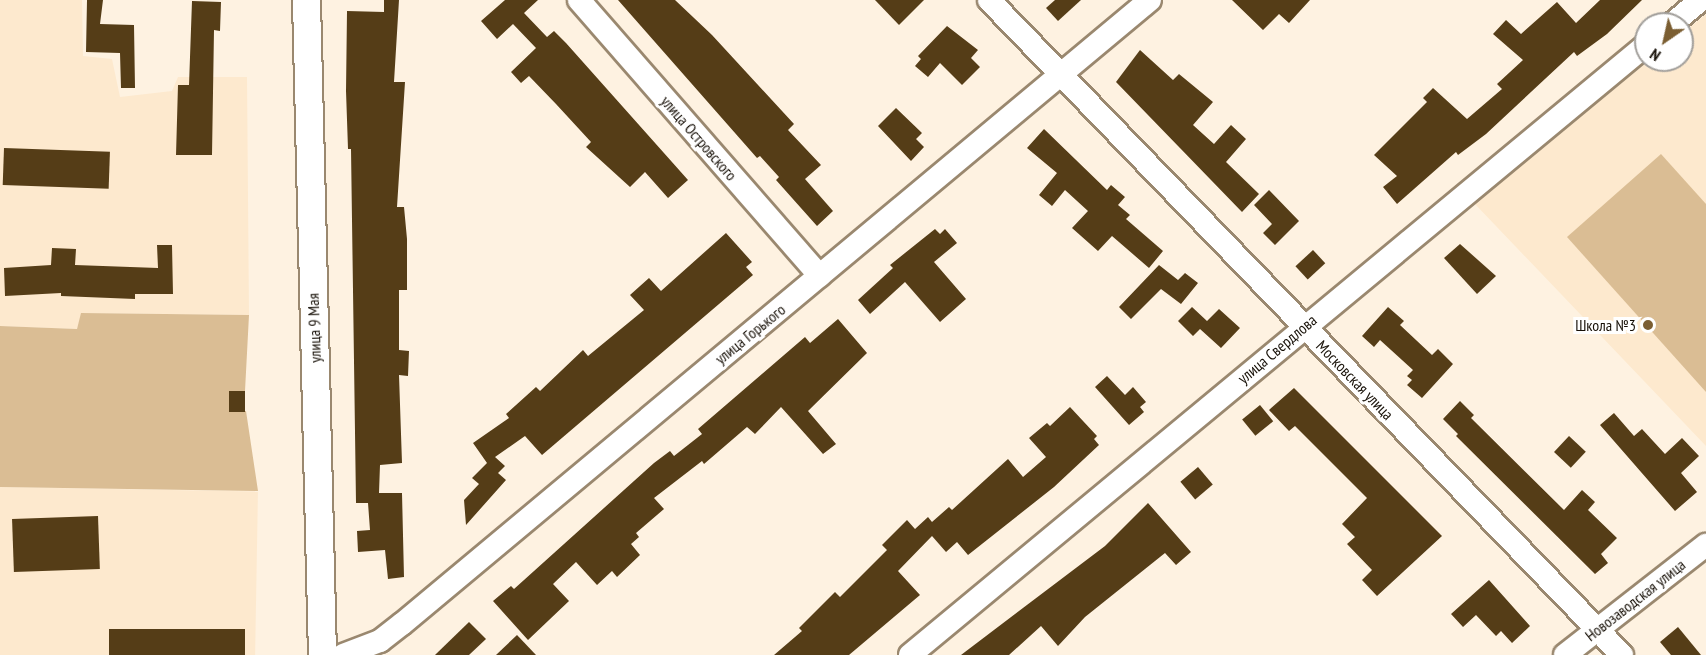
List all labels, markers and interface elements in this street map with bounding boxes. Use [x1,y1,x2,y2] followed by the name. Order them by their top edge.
[1634,12,1694,72] north arrow
[1646,45,1664,66] text: N
[657,92,741,184] street label: улица Островского
[303,293,325,363] street label: улица 9 Мая
[711,300,789,368] street label: улица Горького
[1234,310,1320,388] street label: улица Свердлова
[1575,315,1636,335] place label: Школа №3
[1641,318,1655,332] marker: Школа №3
[1312,336,1398,424] street label: Московская улица
[1581,555,1689,645] street label: Новозаводская улица

